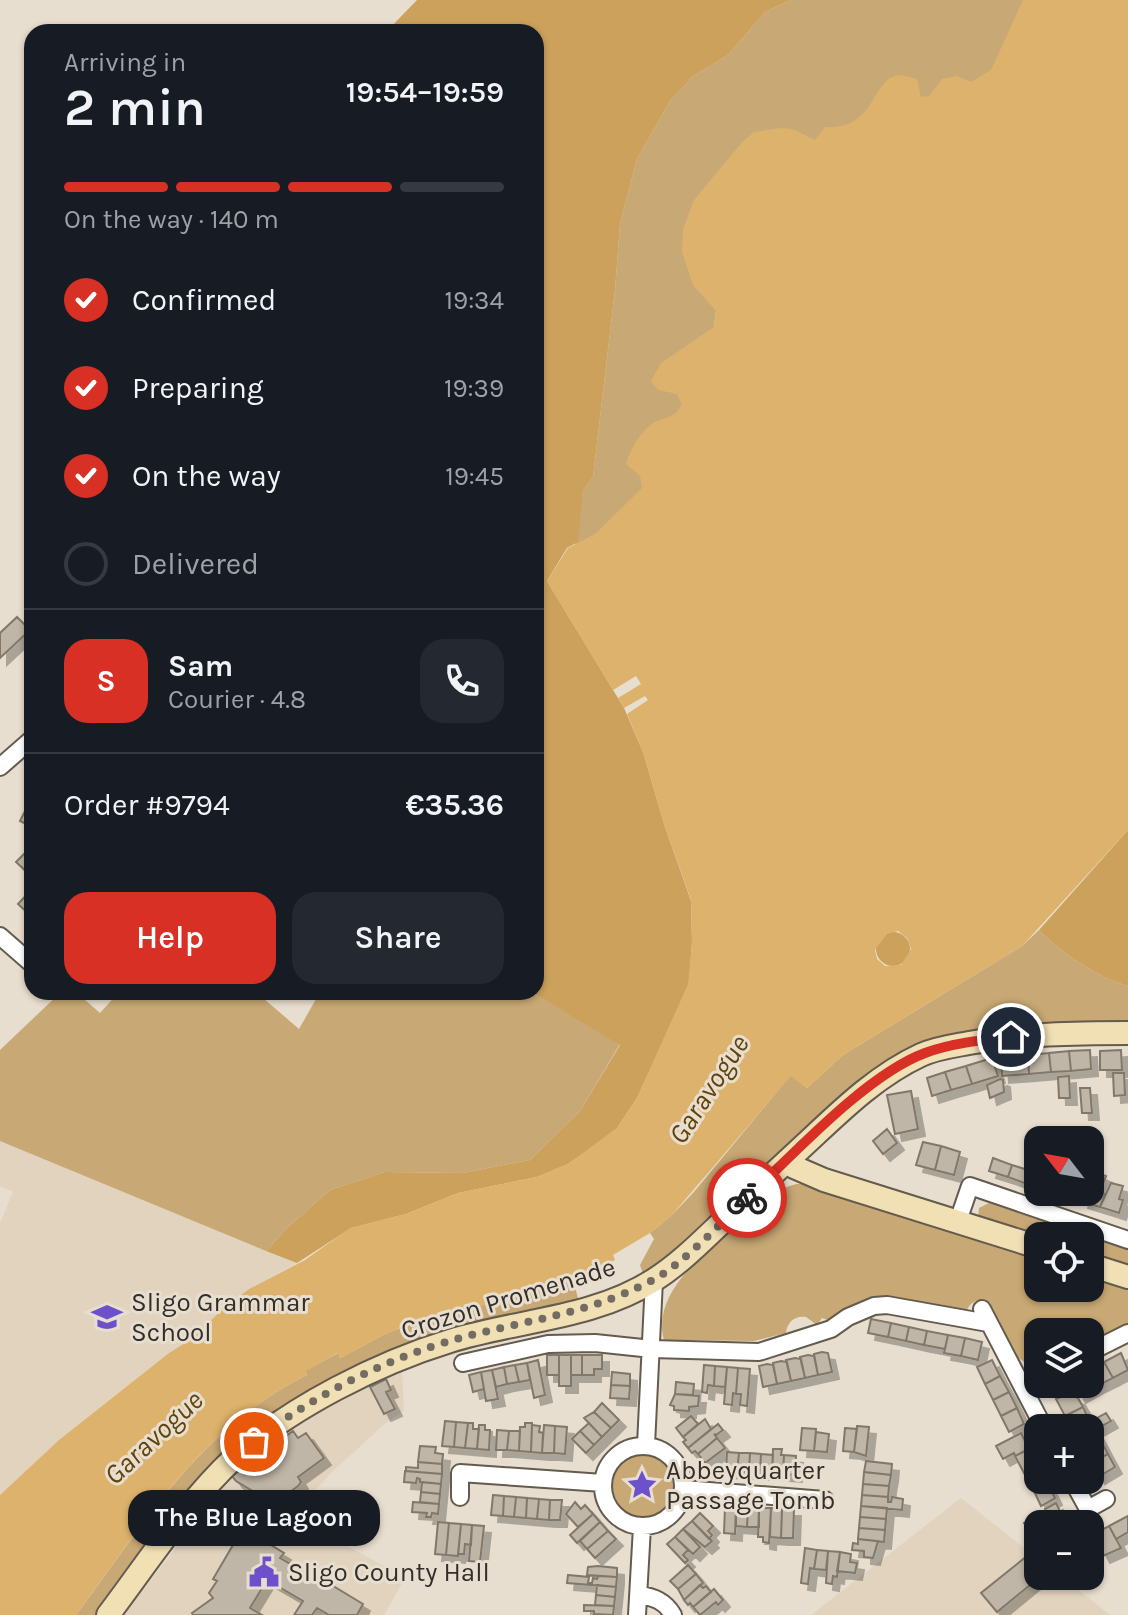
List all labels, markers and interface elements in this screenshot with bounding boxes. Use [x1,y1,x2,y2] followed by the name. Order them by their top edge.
[64,47,186,78] text: Arriving in
[346,74,504,110] text: 19:54–19:59
[64,77,206,138] text: 2 min
[64,204,279,235] text: On the way · 140 m
[64,278,108,322] icon: check
[132,282,276,318] text: Confirmed
[444,285,504,316] text: 19:34
[64,366,108,410] icon: check
[132,370,264,406] text: Preparing
[444,373,504,404] text: 19:39
[64,454,108,498] icon: check
[132,458,281,494] text: On the way
[445,461,504,492] text: 19:45
[132,546,259,582] text: Delivered
[420,639,504,723] button: phone
[168,648,233,684] text: Sam
[96,663,116,699] text: S
[168,684,306,715] text: Courier · 4.8
[64,787,230,823] text: Order #9794
[406,787,504,823] text: €35.36
[64,892,276,984] button: Help
[292,892,504,984] button: Share
[977,1003,1045,1071] pin
[989,1015,1033,1059] icon: home
[661,1029,756,1150] water label: Garavogue
[1024,1126,1104,1206] north arrow
[1024,1126,1104,1590] map controls
[707,1158,787,1238] courier
[725,1176,769,1220] icon: bike
[1024,1222,1104,1302] button: locate
[397,1251,619,1346] street label: Crozon Promenade
[131,1287,310,1348] place label: Sligo Grammar School
[90,1300,124,1334] school or university icon: Sligo Grammar School
[1024,1318,1104,1398] button: layers
[97,1383,210,1491] water label: Garavogue
[220,1408,288,1476] pin
[1024,1414,1104,1494] button: +
[232,1420,276,1464] icon: bag
[666,1455,835,1516] place label: Abbeyquarter Passage Tomb
[625,1468,659,1502] place icon: Abbeyquarter Passage Tomb
[128,1490,380,1546] callout: The Blue Lagoon
[155,1502,353,1533] text: The Blue Lagoon
[1024,1510,1104,1590] button: −
[247,1555,281,1589] public building icon: Sligo County Hall
[288,1557,490,1588] place label: Sligo County Hall

